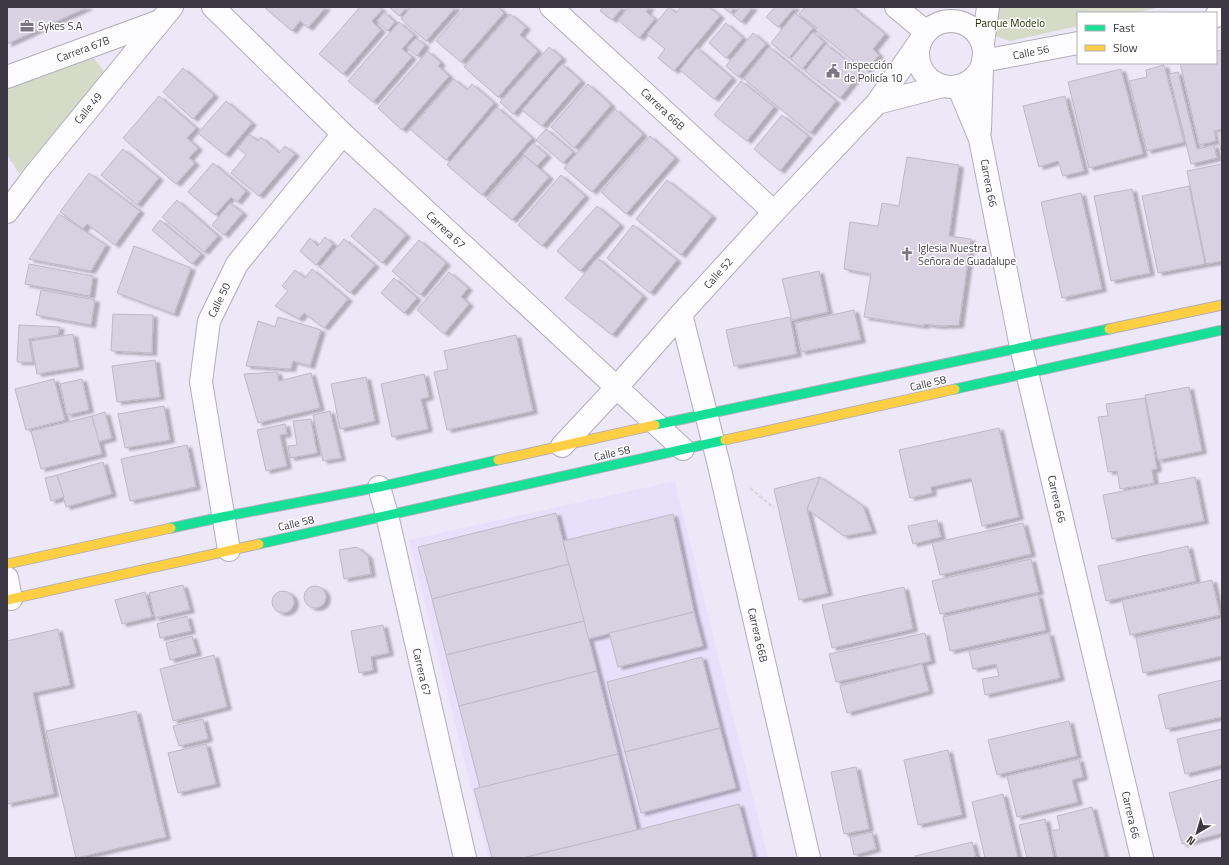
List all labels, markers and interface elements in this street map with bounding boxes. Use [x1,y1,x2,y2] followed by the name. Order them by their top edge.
[1077,12,1217,64] legend
[975,15,1045,31] park label: Parque Modelo
[19,18,35,34] office icon: Sykes S.A
[38,18,83,34] place label: Sykes S.A
[1113,18,1136,37] text: Fast
[54,32,112,66] street label: Carrera 67B
[1113,38,1138,57] text: Slow
[1011,41,1051,63] street label: Calle 56
[844,57,903,86] place label: Inspección de Policía 10
[825,63,841,79] public building icon: Inspección de Policía 10
[637,84,689,134] street label: Carrera 66B
[70,89,106,127] street label: Calle 49
[977,158,1001,208] street label: Carrera 66
[423,208,469,252] street label: Carrera 67
[918,240,1016,269] place label: Iglesia Nuestra Señora de Guadalupe
[899,246,915,262] church icon: Iglesia Nuestra Señora de Guadalupe
[700,254,736,292] street label: Calle 52
[204,280,234,320] street label: Calle 50
[908,371,948,395] street label: Calle 58
[592,441,632,465] street label: Calle 58
[1044,474,1070,524] street label: Carrera 66
[276,511,316,535] street label: Calle 58
[744,606,772,664] street label: Carrera 66B
[409,647,435,697] street label: Carrera 67
[1118,790,1144,840] street label: Carrera 66
[1177,813,1217,853] north arrow
[1183,832,1199,850] text: N

